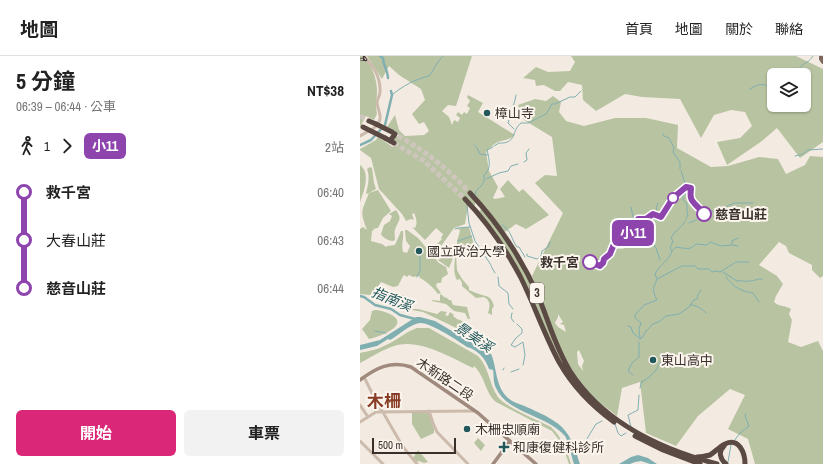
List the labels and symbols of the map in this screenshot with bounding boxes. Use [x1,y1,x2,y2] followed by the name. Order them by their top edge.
[495,105,534,122] place label: 樟山寺
[482,108,492,118] marker: 樟山寺
[667,192,679,204] unlabelled marker
[696,206,712,222] marker: 慈音山莊
[715,206,767,223] place label: 慈音山莊
[610,220,656,246] line badge: 小11
[427,243,505,260] place label: 國立政治大學
[414,246,424,256] marker: 國立政治大學
[540,254,579,271] place label: 救千宮
[582,254,598,270] marker: 救千宮
[369,283,417,316] water label: 指南溪
[530,283,544,303] road number: 3
[452,318,498,357] water label: 景美溪
[661,352,713,369] place label: 東山高中
[413,354,477,404] street label: 木新路二段
[648,355,658,365] marker: 東山高中
[367,389,401,412] district label: 木柵
[475,421,540,438] place label: 木柵忠順廟
[462,424,472,434] marker: 木柵忠順廟
[372,436,456,455] scale bar
[513,439,604,456] place label: 和康復健科診所
[498,441,510,453] marker: 和康復健科診所

